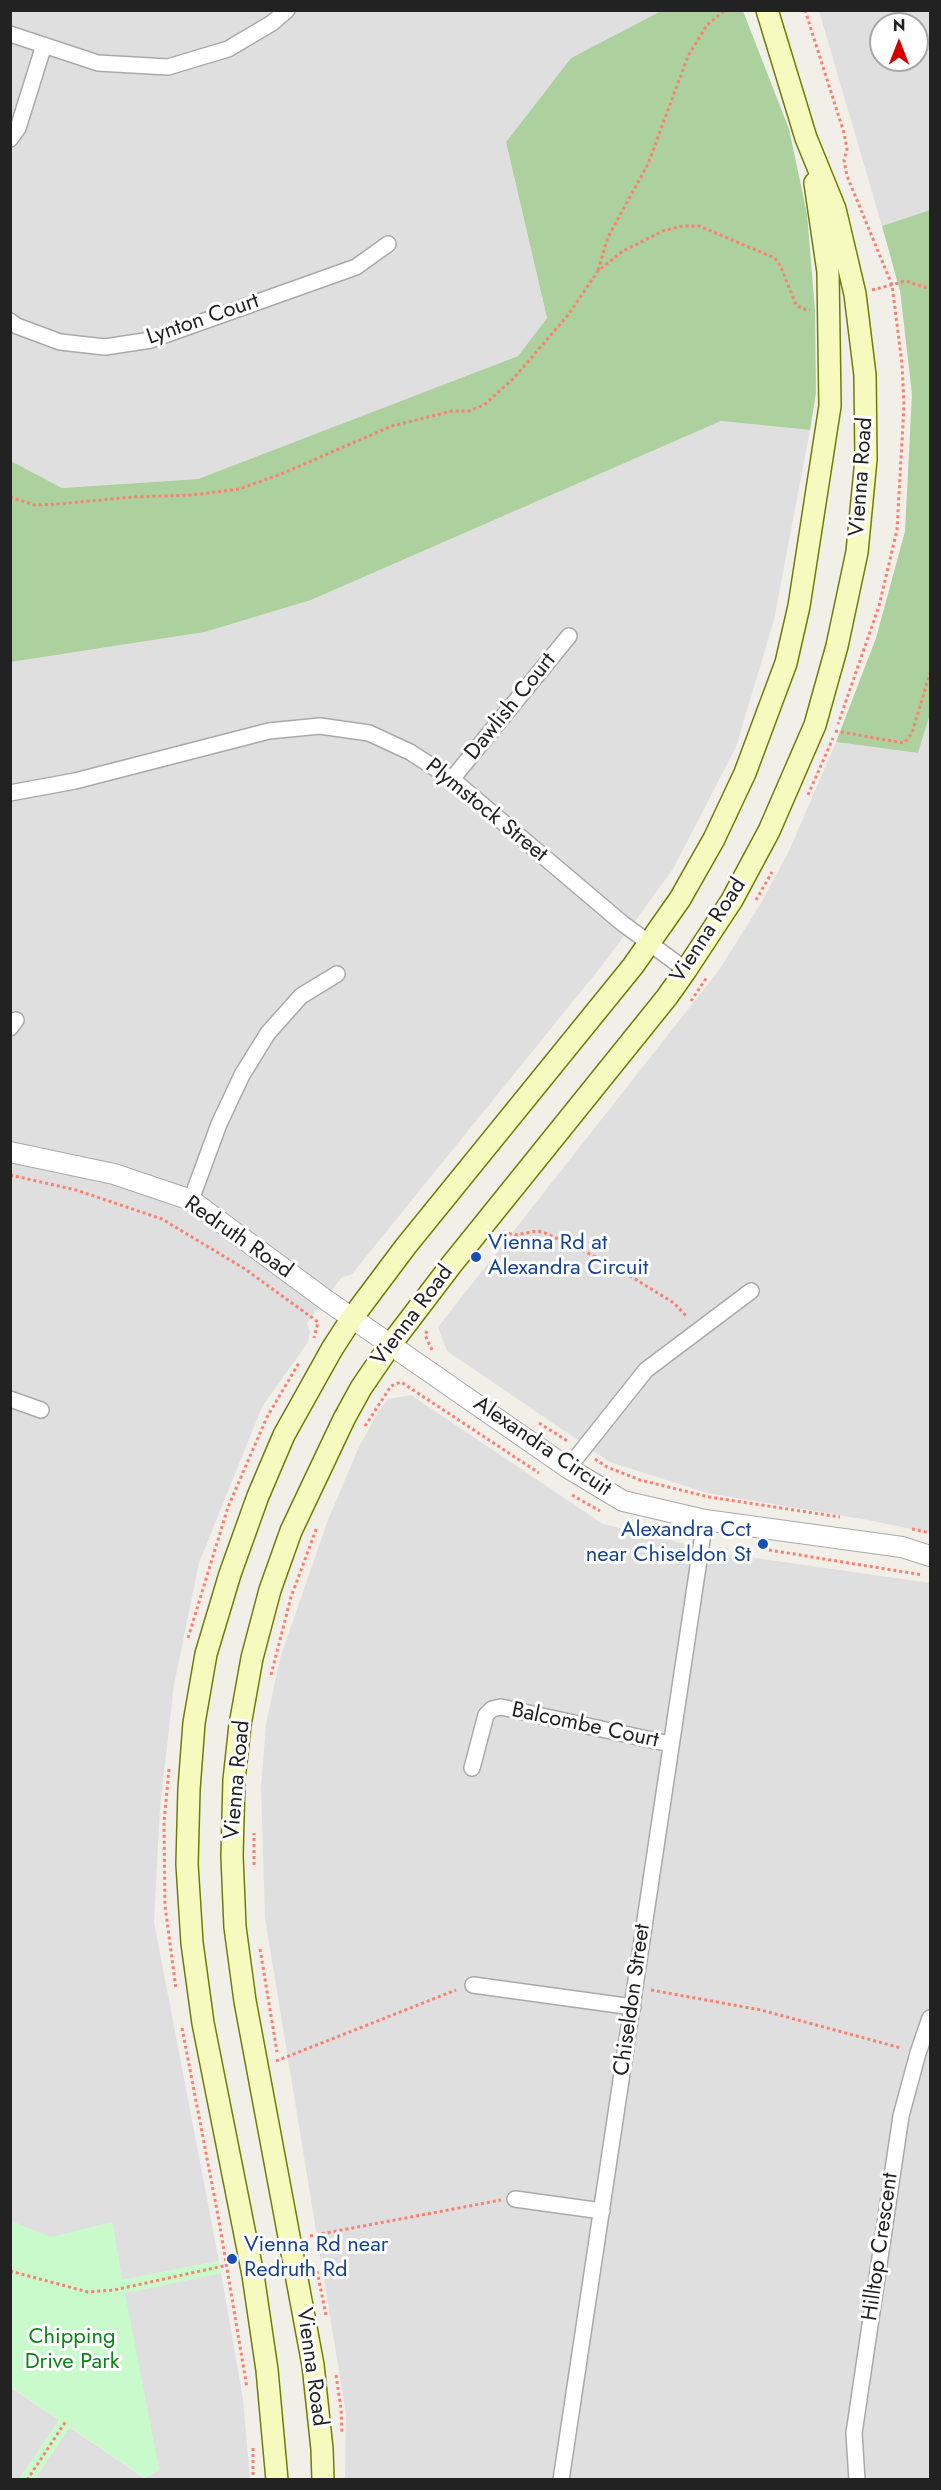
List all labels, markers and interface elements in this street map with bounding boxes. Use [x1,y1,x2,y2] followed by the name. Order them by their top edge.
[869,12,929,72] north arrow
[893,14,905,37] text: N
[143,288,263,352] street label: Lynton Court
[845,417,879,537] street label: Vienna Road
[460,648,562,766] street label: Dawlish Court
[420,754,552,868] street label: Plymstock Street
[665,874,753,988] street label: Vienna Road
[179,1191,297,1285] street label: Redruth Road
[488,1231,648,1282] place label: Vienna Rd at Alexandra Circuit
[469,1250,483,1264] marker: Vienna Rd at Alexandra Circuit
[367,1260,459,1372] street label: Vienna Road
[468,1391,616,1503] street label: Alexandra Circuit
[586,1518,751,1570] place label: Alexandra Cct near Chiseldon St
[756,1537,770,1551] marker: Alexandra Cct near Chiseldon St
[509,1698,661,1754] street label: Balcombe Court
[220,1719,256,1841] street label: Vienna Road
[609,1923,657,2077] street label: Chiseldon Street
[858,2171,904,2323] street label: Hilltop Crescent
[244,2233,388,2284] place label: Vienna Rd near Redruth Rd
[225,2252,239,2266] marker: Vienna Rd near Redruth Rd
[290,2306,332,2428] street label: Vienna Road
[25,2325,119,2376] park label: Chipping Drive Park

